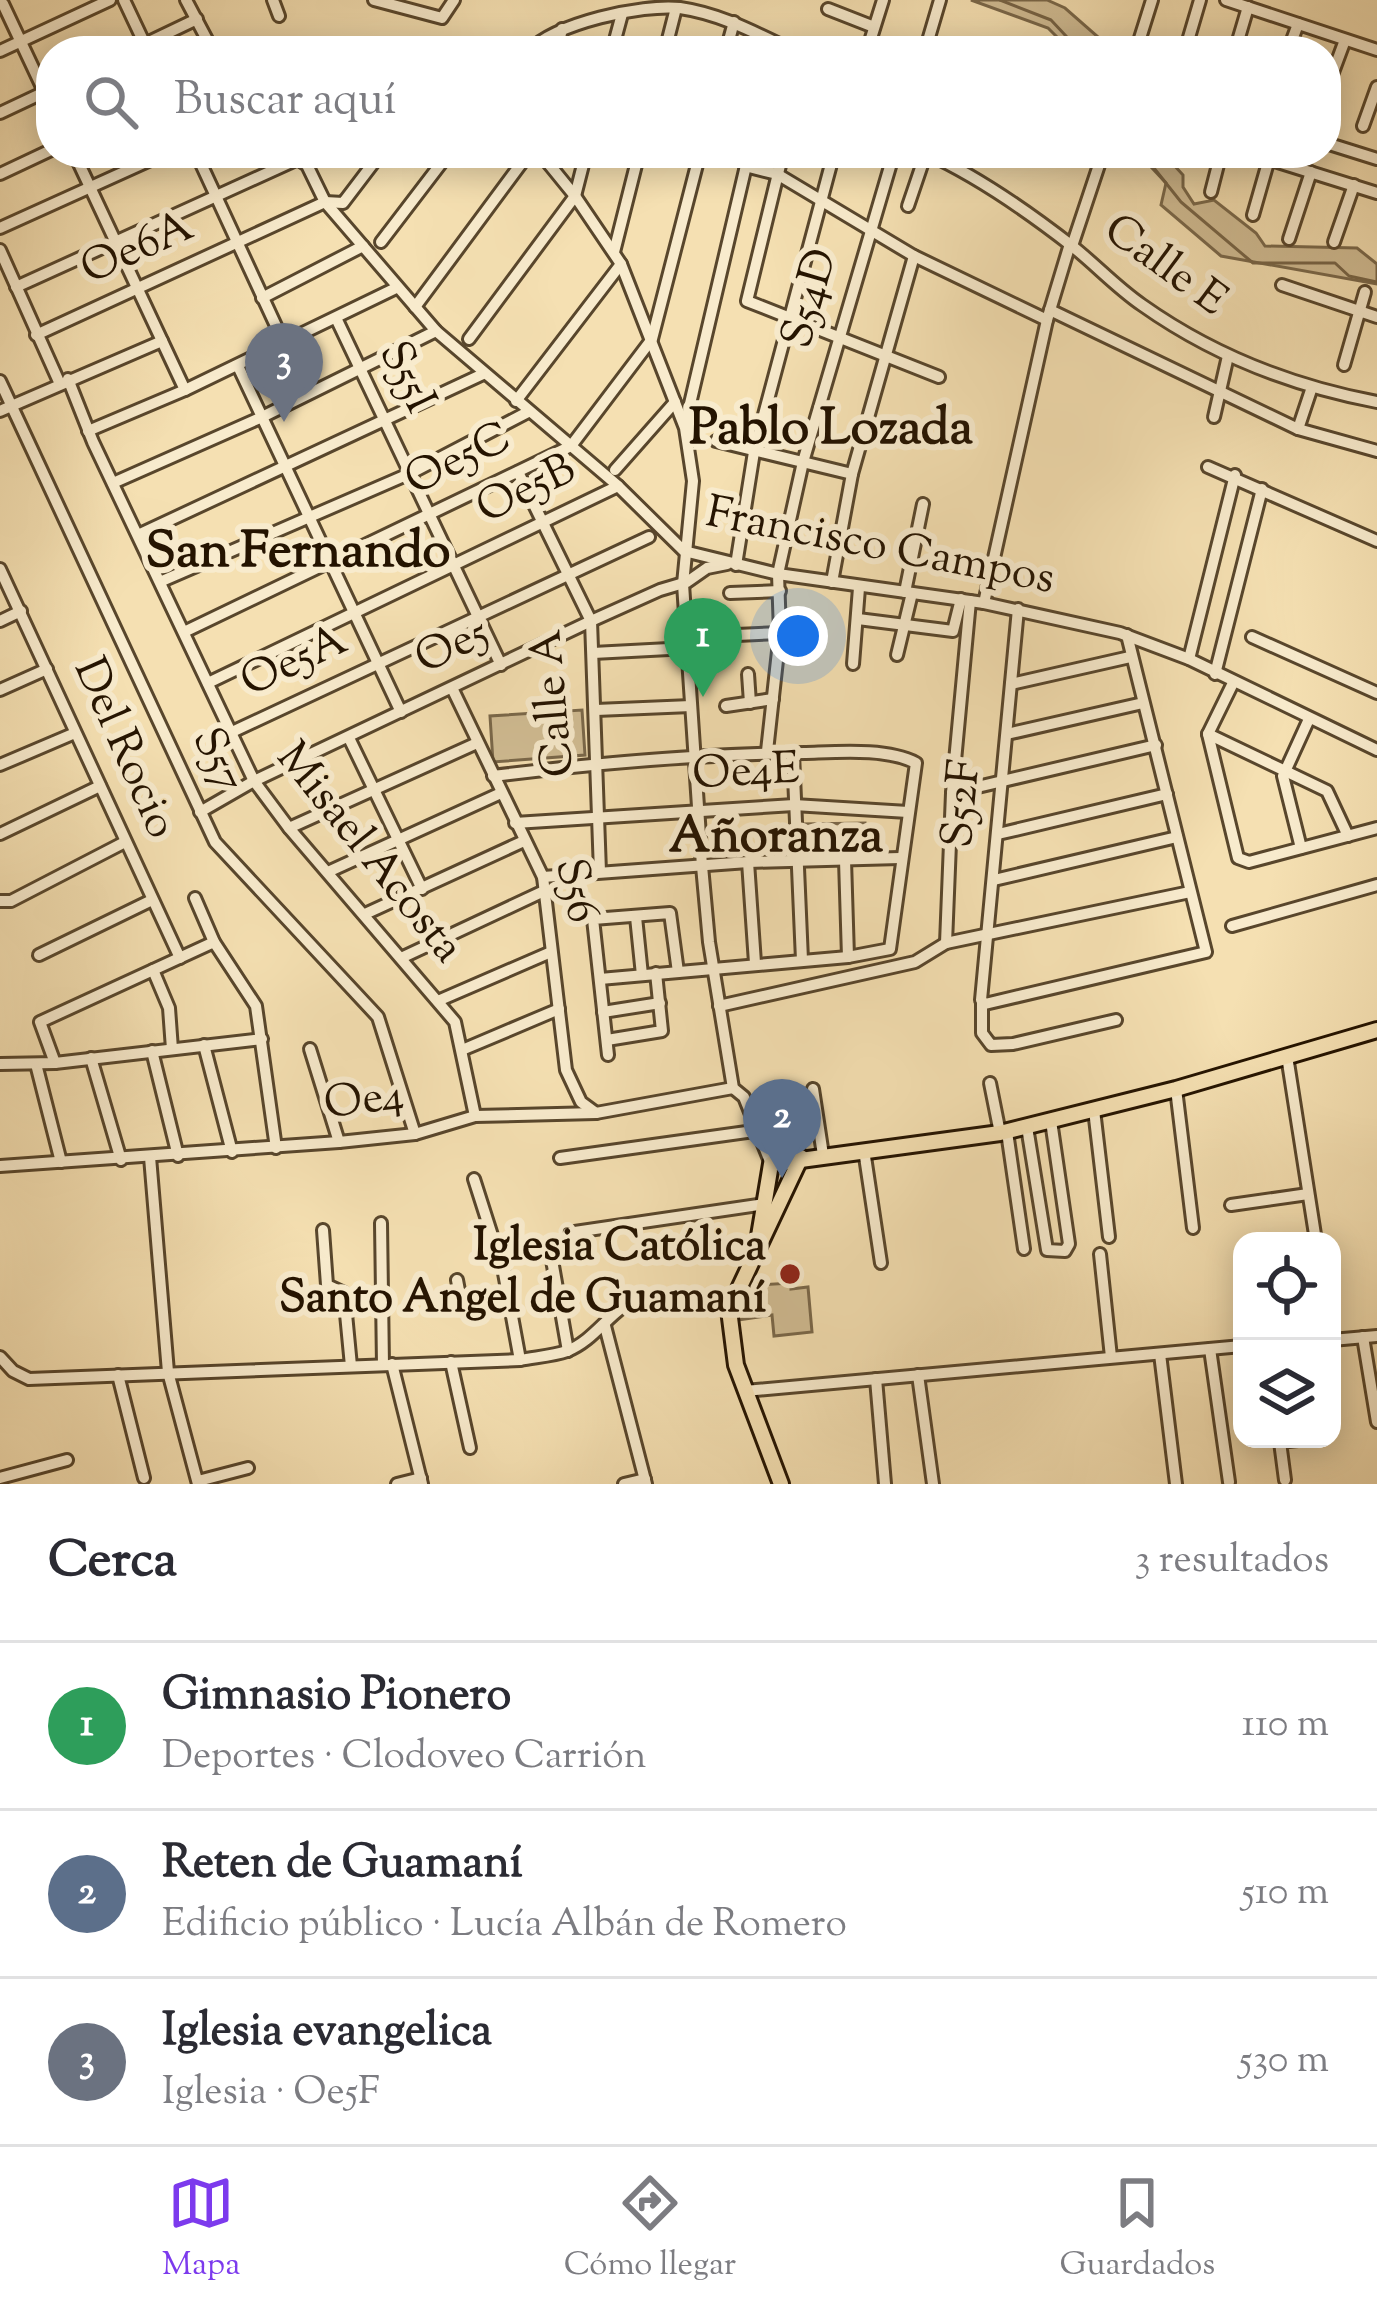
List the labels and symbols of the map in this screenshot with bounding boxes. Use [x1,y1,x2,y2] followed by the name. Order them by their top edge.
[71,196,205,304] street label: Oe6A
[1089,200,1239,334] street label: Calle E
[767,242,857,356] street label: S54D
[245,323,323,422] pin: 3
[360,331,450,425] street label: S55I
[689,394,974,467] district label: Pablo Lozada
[395,407,523,515] street label: Oe5C
[466,439,588,543] street label: Oe5B
[700,482,1060,614] street label: Francisco Campos
[146,517,450,590] district label: San Fernando
[664,598,742,697] pin: 1
[405,603,501,693] street label: Oe5
[768,606,828,666] your location
[231,610,359,716] street label: Oe5A
[516,626,594,780] street label: Calle A
[54,648,192,850] street label: Del Rocio
[173,718,259,804] street label: S57
[258,729,478,979] street label: Misael Acosta
[691,739,801,809] street label: Oe4E
[928,757,1000,851] street label: S52F
[669,802,884,875] district label: Añoranza
[535,852,613,930] street label: S56
[320,1065,408,1139] street label: Oe4
[743,1079,821,1178] pin: 2
[279,1216,766,1333] place label: Iglesia Católica Santo Angel de Guamaní
[777,1261,803,1287] marker: Iglesia Católica Santo Angel de Guamaní

